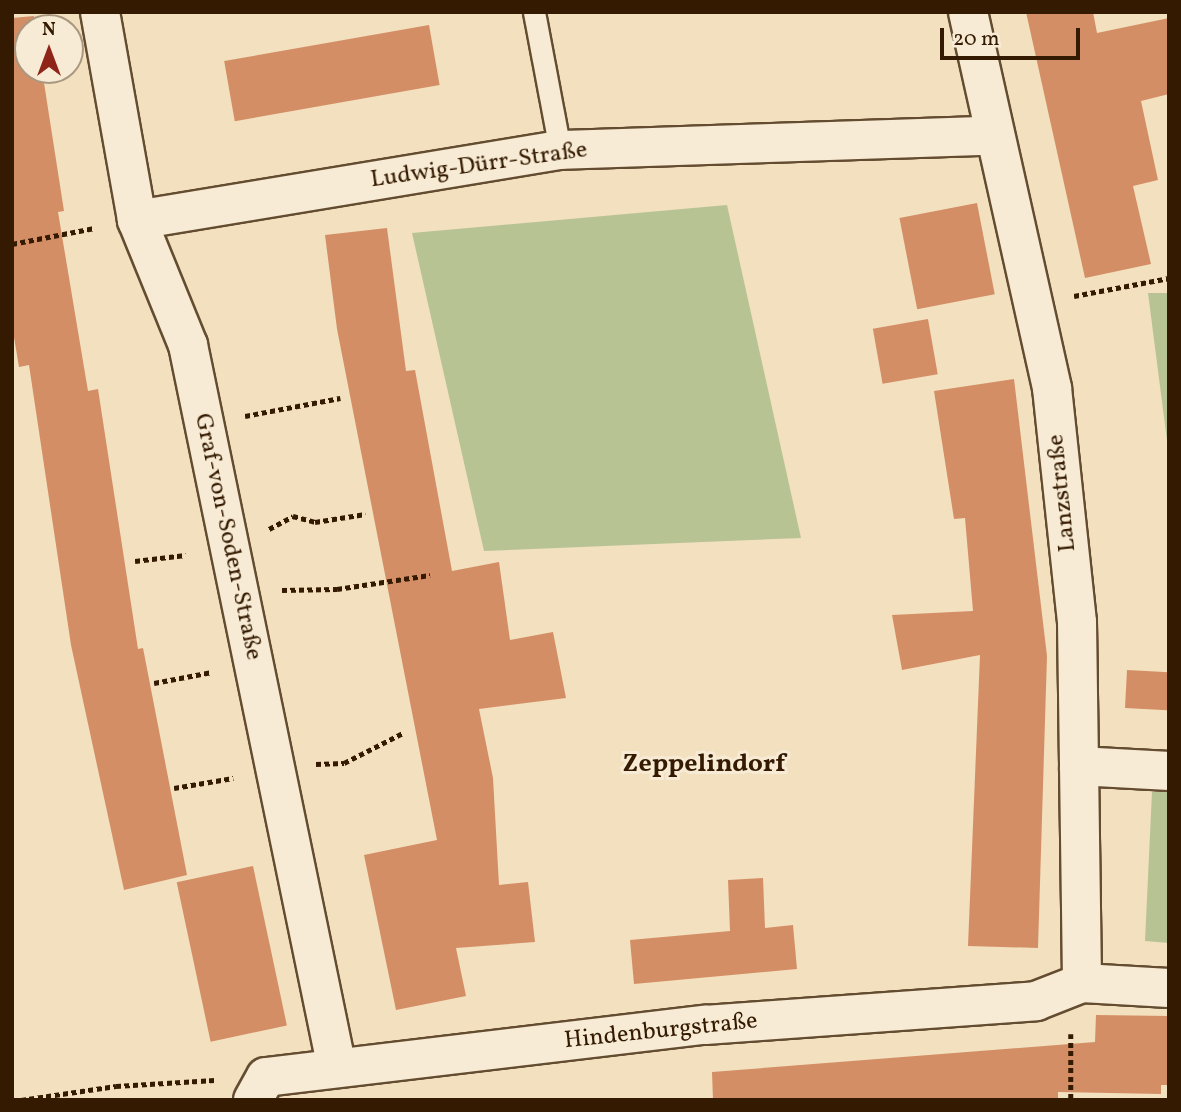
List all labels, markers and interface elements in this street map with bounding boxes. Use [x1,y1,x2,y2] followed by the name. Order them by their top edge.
[14,14,84,84] north arrow
[943,14,1083,58] scale bar
[42,17,56,43] text: N
[953,25,999,54] text: 20 m
[369,137,589,195] street label: Ludwig-Dürr-Straße
[187,411,267,663] street label: Graf-von-Soden-Straße
[1043,433,1083,553] street label: Lanzstraße
[623,749,785,781] district label: Zeppelindorf
[563,1008,759,1056] street label: Hindenburgstraße

